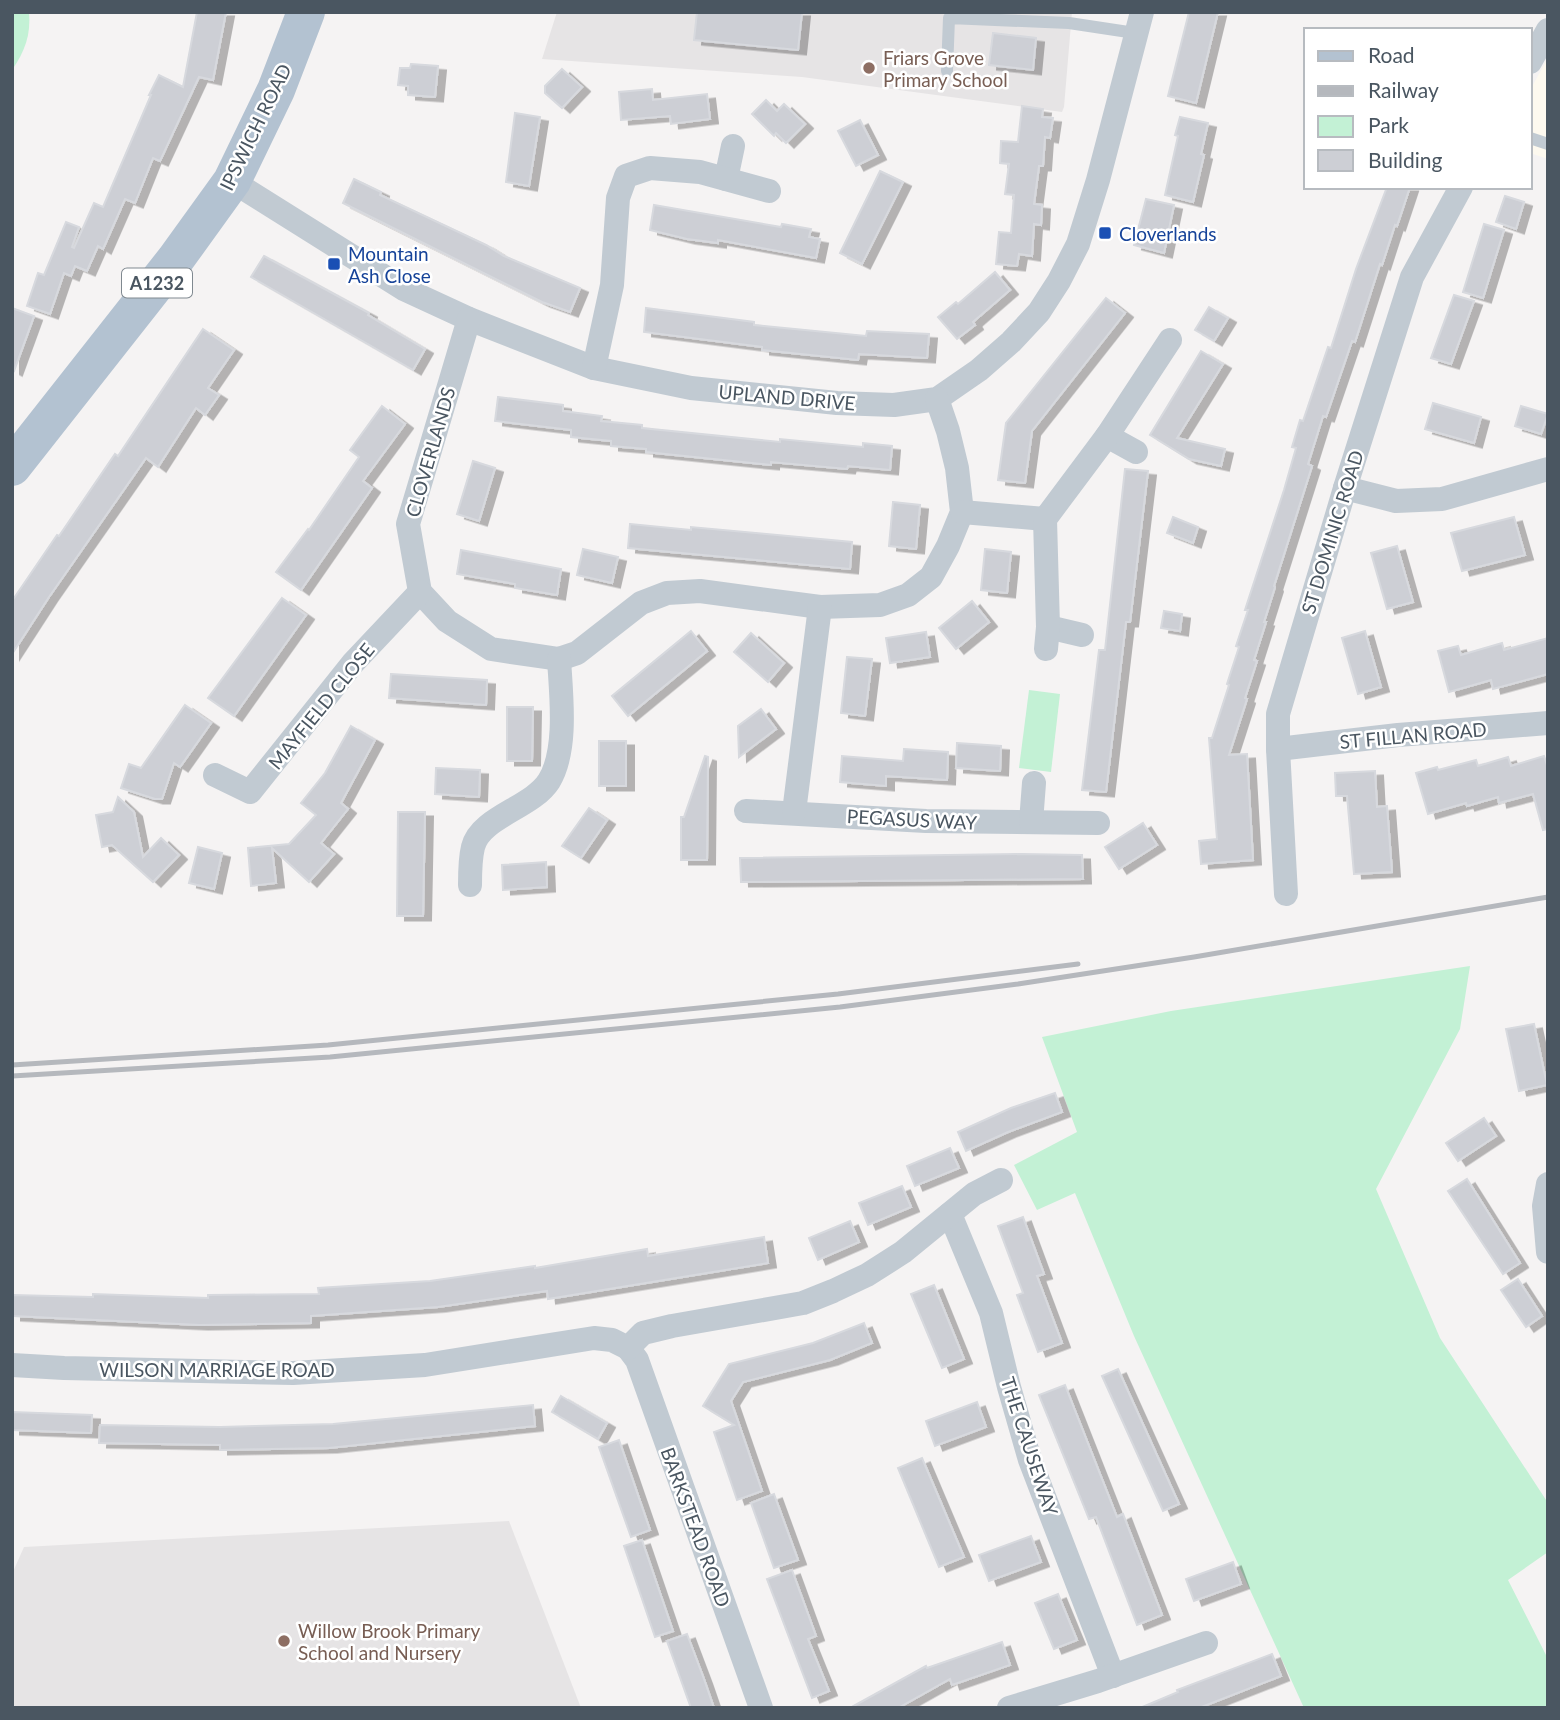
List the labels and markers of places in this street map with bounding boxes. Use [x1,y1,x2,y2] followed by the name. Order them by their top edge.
[883,46,1008,91] place label: Friars Grove Primary School
[861,60,877,76] marker: Friars Grove Primary School
[1119,222,1217,245] place label: Cloverlands
[1097,225,1113,241] marker: Cloverlands
[348,242,431,287] place label: Mountain Ash Close
[326,256,342,272] marker: Mountain Ash Close
[298,1619,481,1664] place label: Willow Brook Primary School and Nursery
[276,1633,292,1649] marker: Willow Brook Primary School and Nursery

